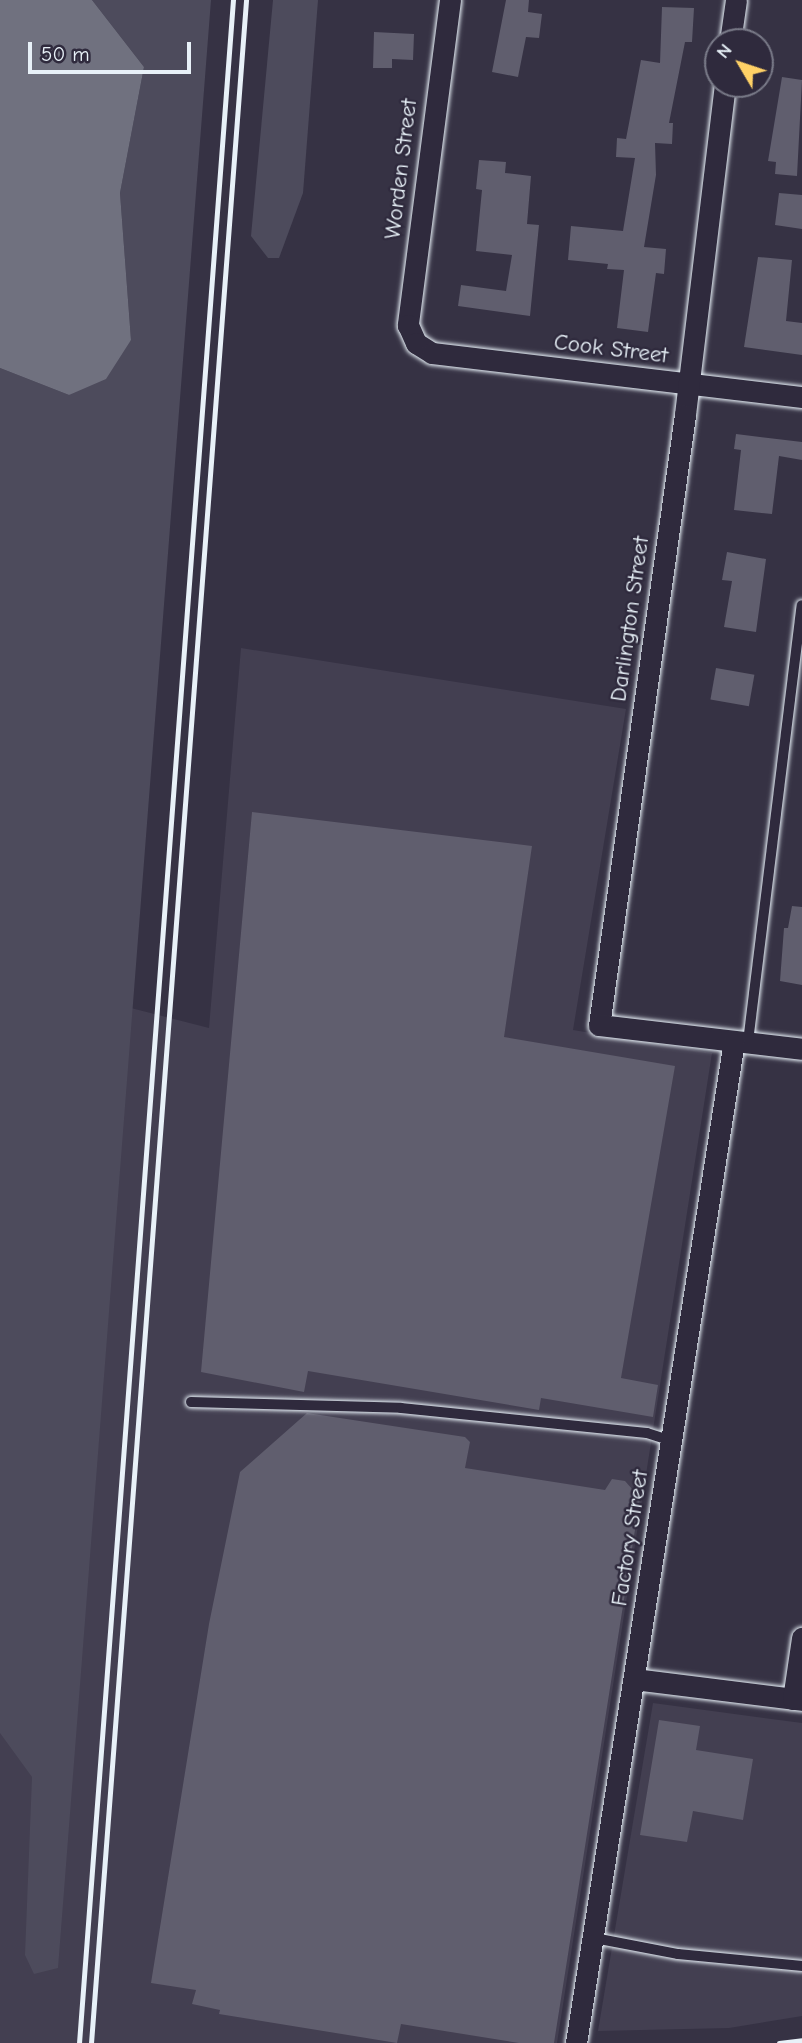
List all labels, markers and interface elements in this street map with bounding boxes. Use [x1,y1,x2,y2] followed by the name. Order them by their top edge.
[32,28,194,72] scale bar
[704,28,774,98] north arrow
[712,39,737,63] text: N
[41,42,90,66] text: 50 m
[379,97,423,241] street label: Worden Street
[552,328,670,370] street label: Cook Street
[605,535,655,703] street label: Darlington Street
[606,1468,654,1608] street label: Factory Street

